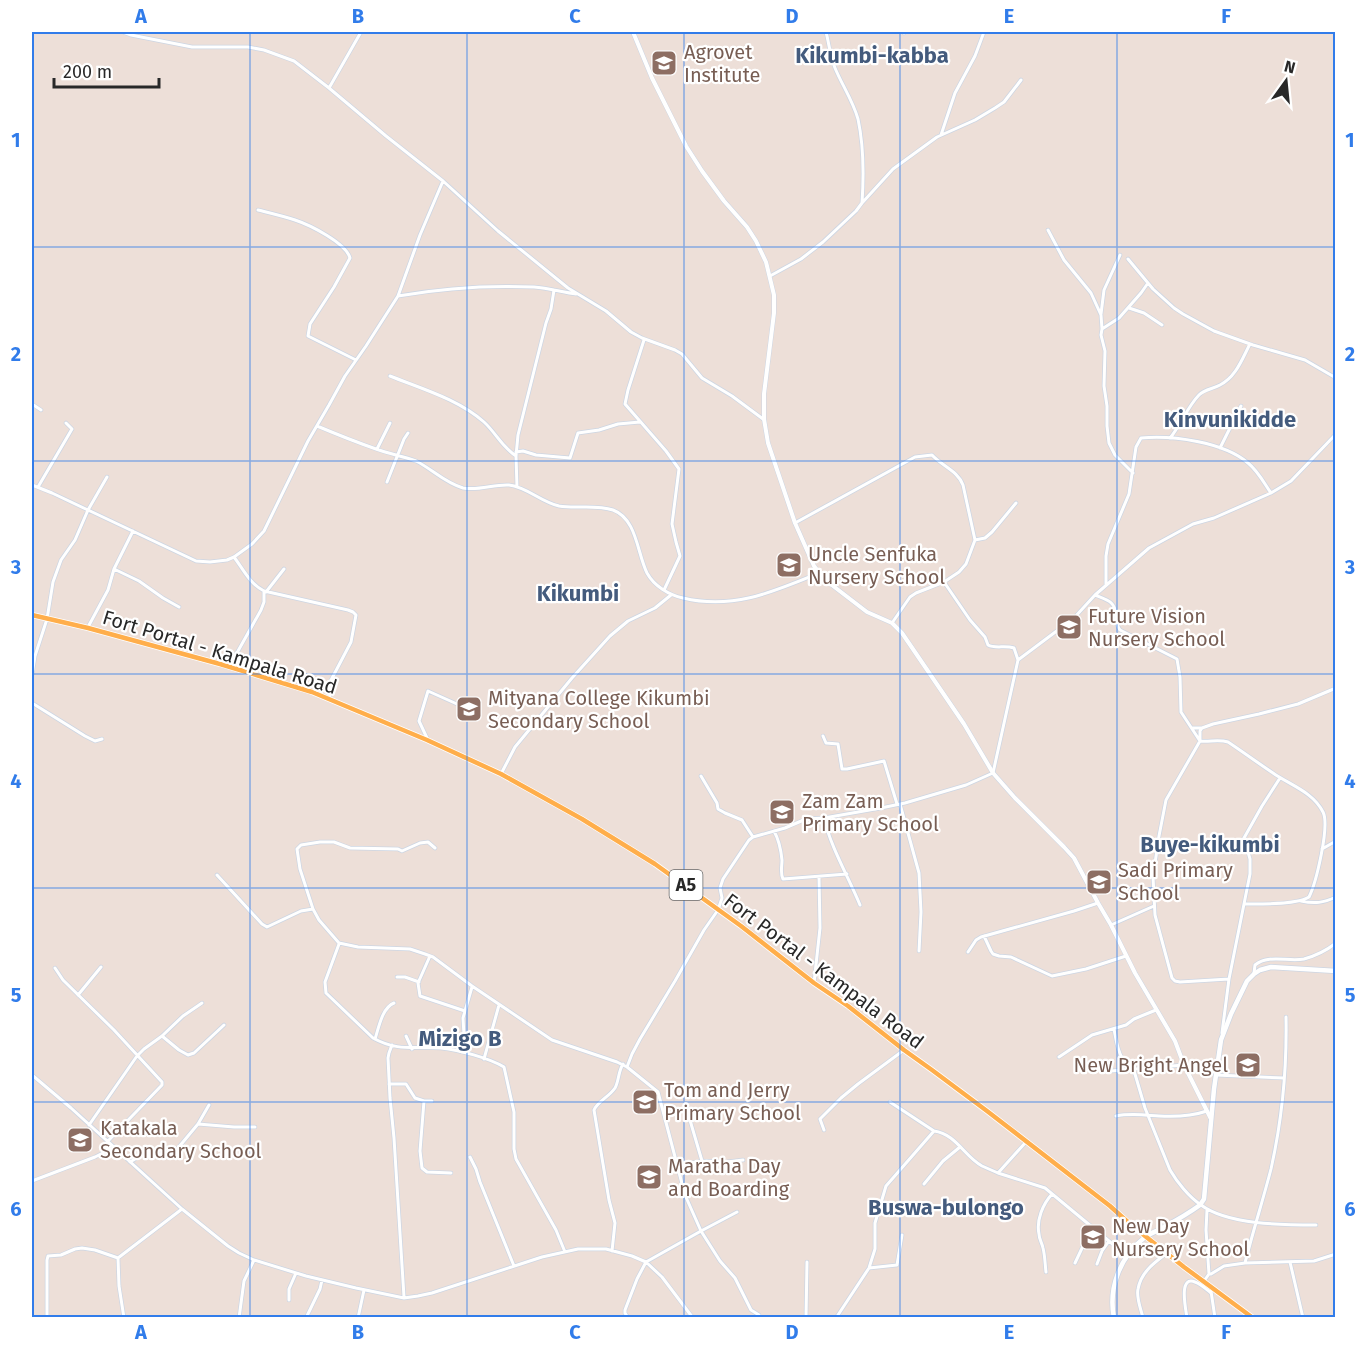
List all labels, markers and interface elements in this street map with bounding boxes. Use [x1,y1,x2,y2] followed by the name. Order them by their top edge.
[134,4,148,28] text: A
[352,4,364,28] text: B
[569,4,581,28] text: C
[785,4,799,28] text: D
[1004,4,1014,28] text: E
[1221,4,1231,28] text: F
[684,40,761,87] place label: Agrovet Institute
[795,42,949,69] district label: Kikumbi-kabba
[649,48,679,78] school or university icon: Agrovet Institute
[54,51,159,89] scale bar
[1256,51,1316,111] north arrow
[1282,56,1297,78] text: N
[63,61,112,83] text: 200 m
[11,128,21,152] text: 1
[1345,128,1355,152] text: 1
[11,342,21,366] text: 2
[1345,342,1355,366] text: 2
[1164,406,1296,433] district label: Kinvunikidde
[808,542,945,589] place label: Uncle Senfuka Nursery School
[774,550,804,580] school or university icon: Uncle Senfuka Nursery School
[10,555,21,579] text: 3
[1344,555,1355,579] text: 3
[537,580,619,607] district label: Kikumbi
[1088,604,1225,651] place label: Future Vision Nursery School
[100,605,340,699] street label: Fort Portal - Kampala Road
[1054,612,1084,642] school or university icon: Future Vision Nursery School
[488,686,710,733] place label: Mityana College Kikumbi Secondary School
[454,694,484,724] school or university icon: Mityana College Kikumbi Secondary School
[10,769,22,793] text: 4
[1344,769,1356,793] text: 4
[802,789,939,836] place label: Zam Zam Primary School
[767,797,797,827] school or university icon: Zam Zam Primary School
[1140,831,1280,858] district label: Buye-kikumbi
[1118,858,1233,905] place label: Sadi Primary School
[1084,867,1114,897] school or university icon: Sadi Primary School
[670,870,702,900] road number: A5
[719,888,929,1054] street label: Fort Portal - Kampala Road
[11,983,22,1007] text: 5
[1345,983,1356,1007] text: 5
[418,1025,502,1052] district label: Mizigo B
[1233,1050,1263,1080] school or university icon: New Bright Angel
[1074,1053,1228,1077] place label: New Bright Angel
[664,1078,801,1125] place label: Tom and Jerry Primary School
[630,1087,660,1117] school or university icon: Tom and Jerry Primary School
[100,1116,262,1163] place label: Katakala Secondary School
[65,1125,95,1155] school or university icon: Katakala Secondary School
[668,1154,790,1201] place label: Maratha Day and Boarding
[634,1162,664,1192] school or university icon: Maratha Day and Boarding
[868,1194,1024,1221] district label: Buswa-bulongo
[10,1197,22,1221] text: 6
[1344,1197,1356,1221] text: 6
[1112,1214,1249,1261] place label: New Day Nursery School
[1078,1222,1108,1252] school or university icon: New Day Nursery School
[134,1320,148,1344] text: A
[352,1320,364,1344] text: B
[569,1320,581,1344] text: C
[785,1320,799,1344] text: D
[1004,1320,1014,1344] text: E
[1221,1320,1231,1344] text: F

